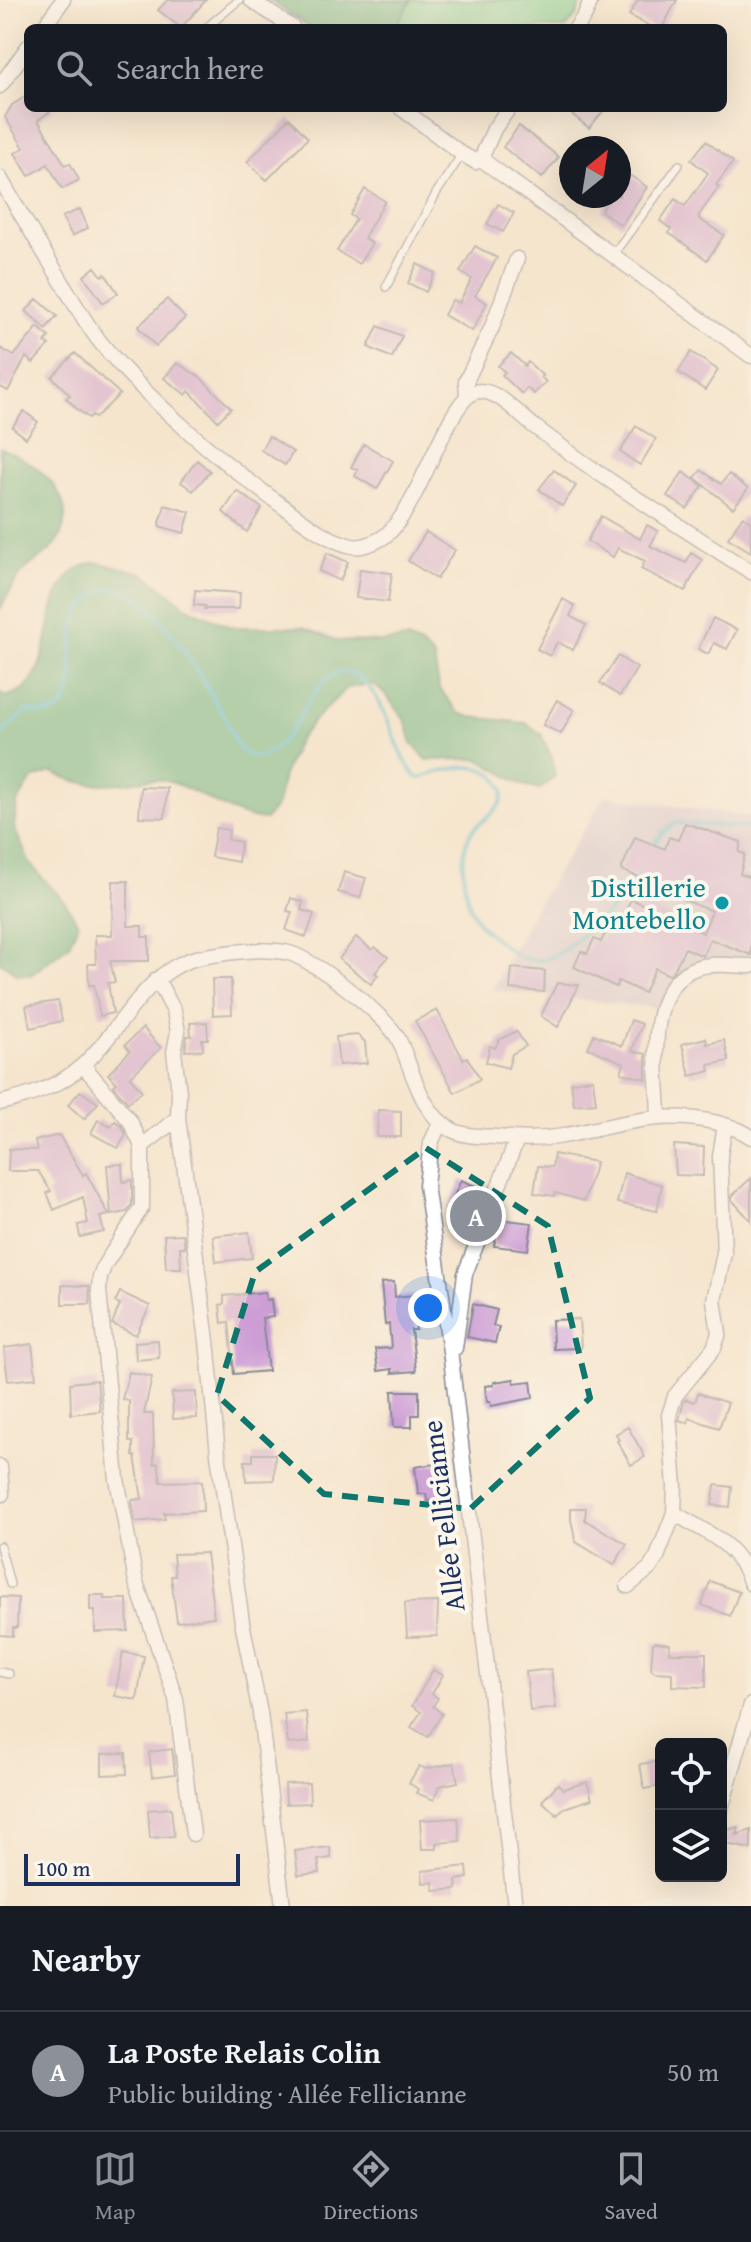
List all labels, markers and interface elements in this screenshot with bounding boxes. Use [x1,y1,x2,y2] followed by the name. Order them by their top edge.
[24,24,727,112] search box
[52,46,96,90] icon: search
[116,46,264,90] text: Search here
[559,136,631,208] north arrow
[572,866,706,939] place label: Distillerie Montebello
[713,894,731,912] marker: Distillerie Montebello
[450,1186,502,1246] pin: A
[408,1288,448,1328] your location
[410,1418,475,1614] street label: Allée Fellicianne
[655,1738,727,1882] map controls
[655,1738,727,1810] button: locate
[655,1810,727,1882] button: layers
[24,1850,240,1886] scale bar
[36,1852,91,1884] text: 100 m
[32,1934,141,1983] text: Nearby
[108,2030,381,2074] text: La Poste Relais Colin
[50,2052,66,2091] text: A
[667,2052,719,2091] text: 50 m
[108,2074,467,2113] text: Public building · Allée Fellicianne
[93,2147,137,2227] tab: Map
[324,2147,418,2227] tab: Directions
[605,2147,658,2227] tab: Saved

